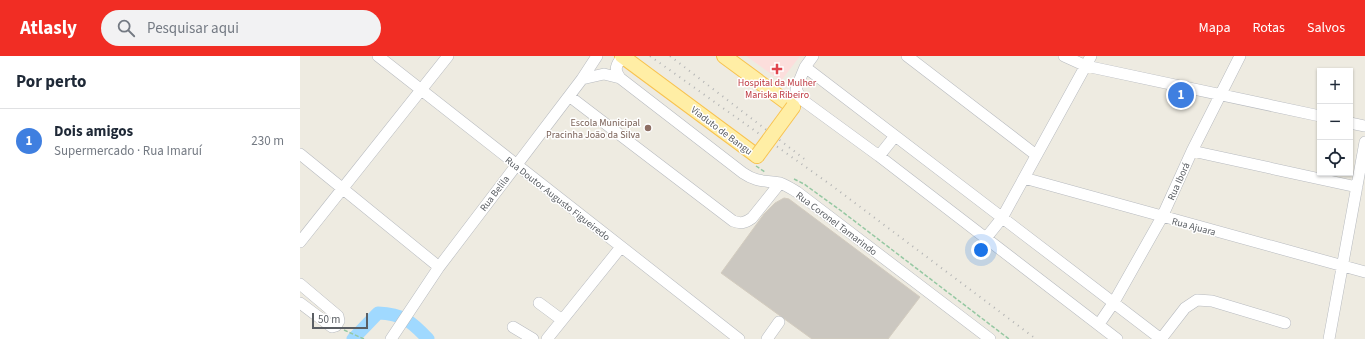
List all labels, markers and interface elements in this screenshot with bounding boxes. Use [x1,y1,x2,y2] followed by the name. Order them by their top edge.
[101,10,381,46] search box
[20,15,77,42] text: Atlasly
[115,17,137,39] icon: search
[147,18,239,39] text: Pesquisar aqui
[1199,18,1230,38] text: Mapa
[1252,18,1285,38] text: Rotas
[1307,18,1345,38] text: Salvos
[771,63,783,75] marker: Hospital da Mulher Mariska Ribeiro
[1317,68,1353,176] map controls
[1317,68,1353,104] button: +
[16,70,86,94] text: Por perto
[738,76,817,102] place label: Hospital da Mulher Mariska Ribeiro
[1168,80,1194,110] pin: 1
[688,103,755,159] street label: Viaduto de Bangu
[1317,104,1353,140] button: −
[546,116,640,142] place label: Escola Municipal Pracinha João da Silva
[54,121,133,142] text: Dois amigos
[643,123,653,133] marker: Escola Municipal Pracinha João da Silva
[26,132,32,150] text: 1
[251,132,284,150] text: 230 m
[1317,140,1353,176] button: locate
[54,142,202,160] text: Supermercado · Rua Imaruí
[502,153,613,244] street label: Rua Doutor Augusto Figueiredo
[1164,160,1193,203] street label: Rua Iborá
[477,173,513,214] street label: Rua Belila
[793,189,880,259] street label: Rua Coronel Tamarindo
[1170,214,1217,240] street label: Rua Ajuara
[971,240,991,260] your location
[312,311,368,330] scale bar
[318,312,340,327] text: 50 m

